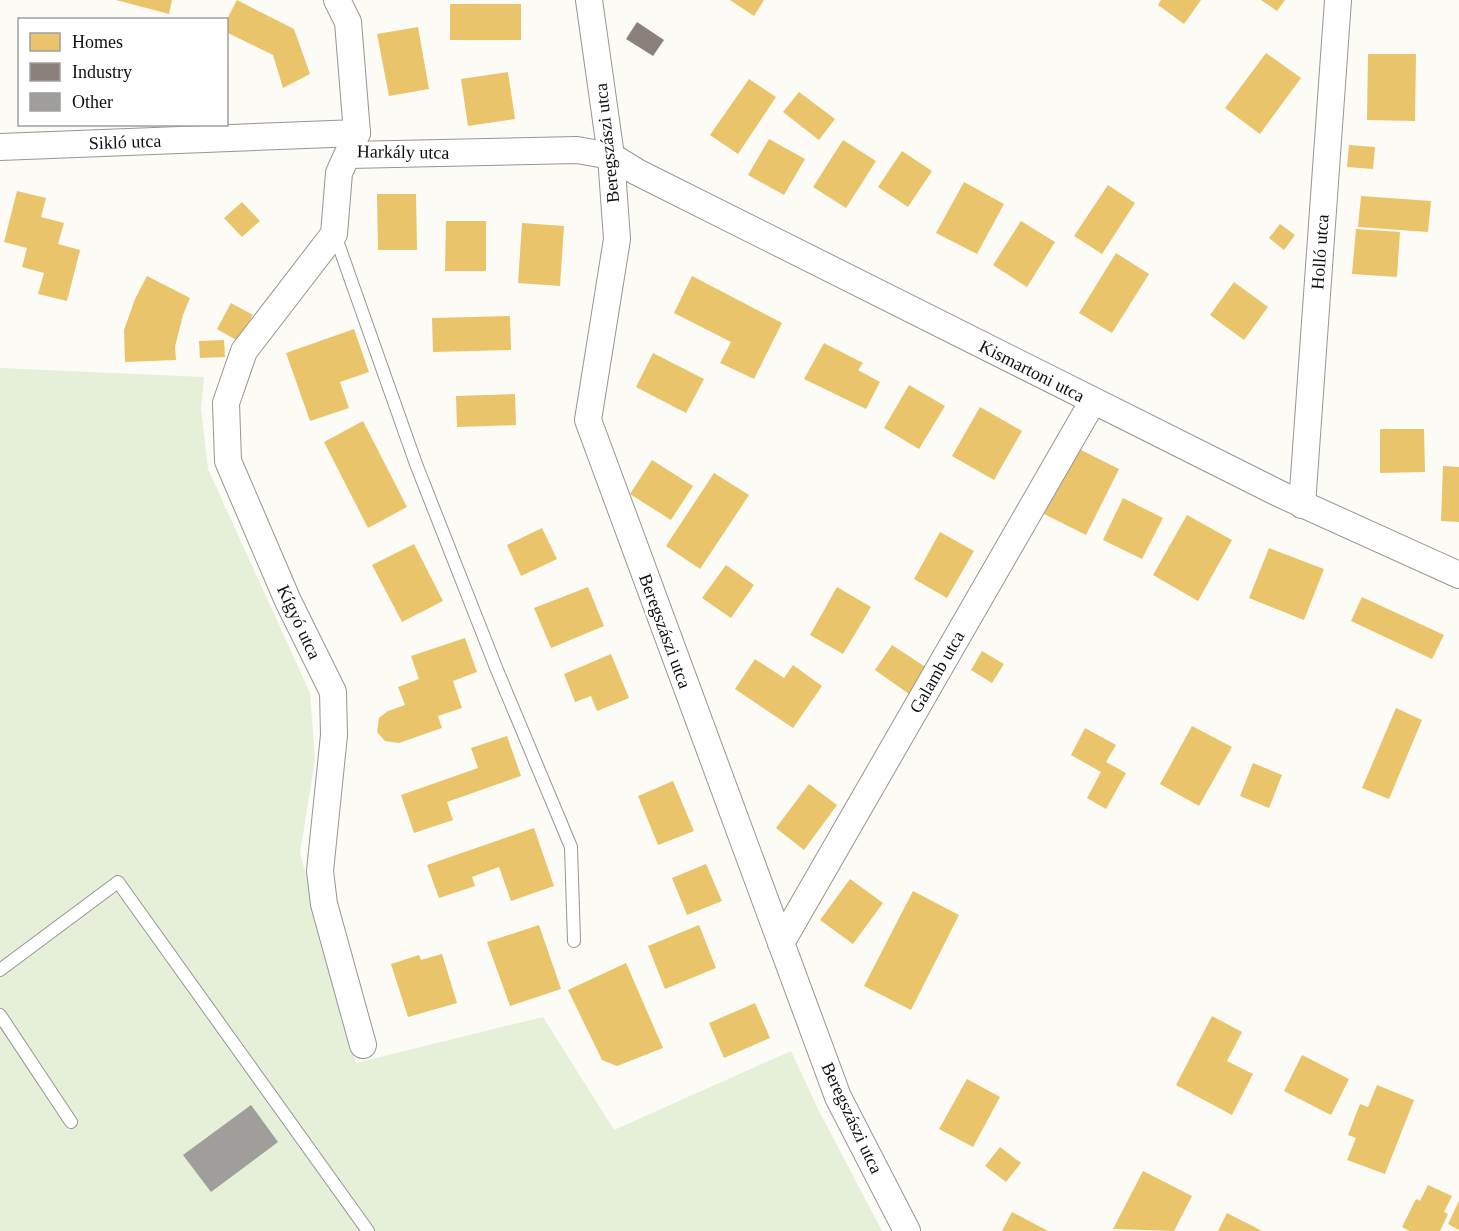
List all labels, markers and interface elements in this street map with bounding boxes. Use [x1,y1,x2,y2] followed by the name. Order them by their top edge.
[18,18,228,126] legend
[72,32,123,52] text: Homes
[72,62,132,82] text: Industry
[591,82,623,204] street label: Beregszászi utca
[72,92,113,112] text: Other
[88,131,162,153] street label: Sikló utca
[357,141,449,163] street label: Harkály utca
[1307,214,1333,290] street label: Holló utca
[976,336,1088,406] street label: Kismartoni utca
[635,571,695,691] street label: Beregszászi utca
[273,582,325,662] street label: Kígyó utca
[905,627,969,717] street label: Galamb utca
[817,1059,887,1177] street label: Beregszászi utca

